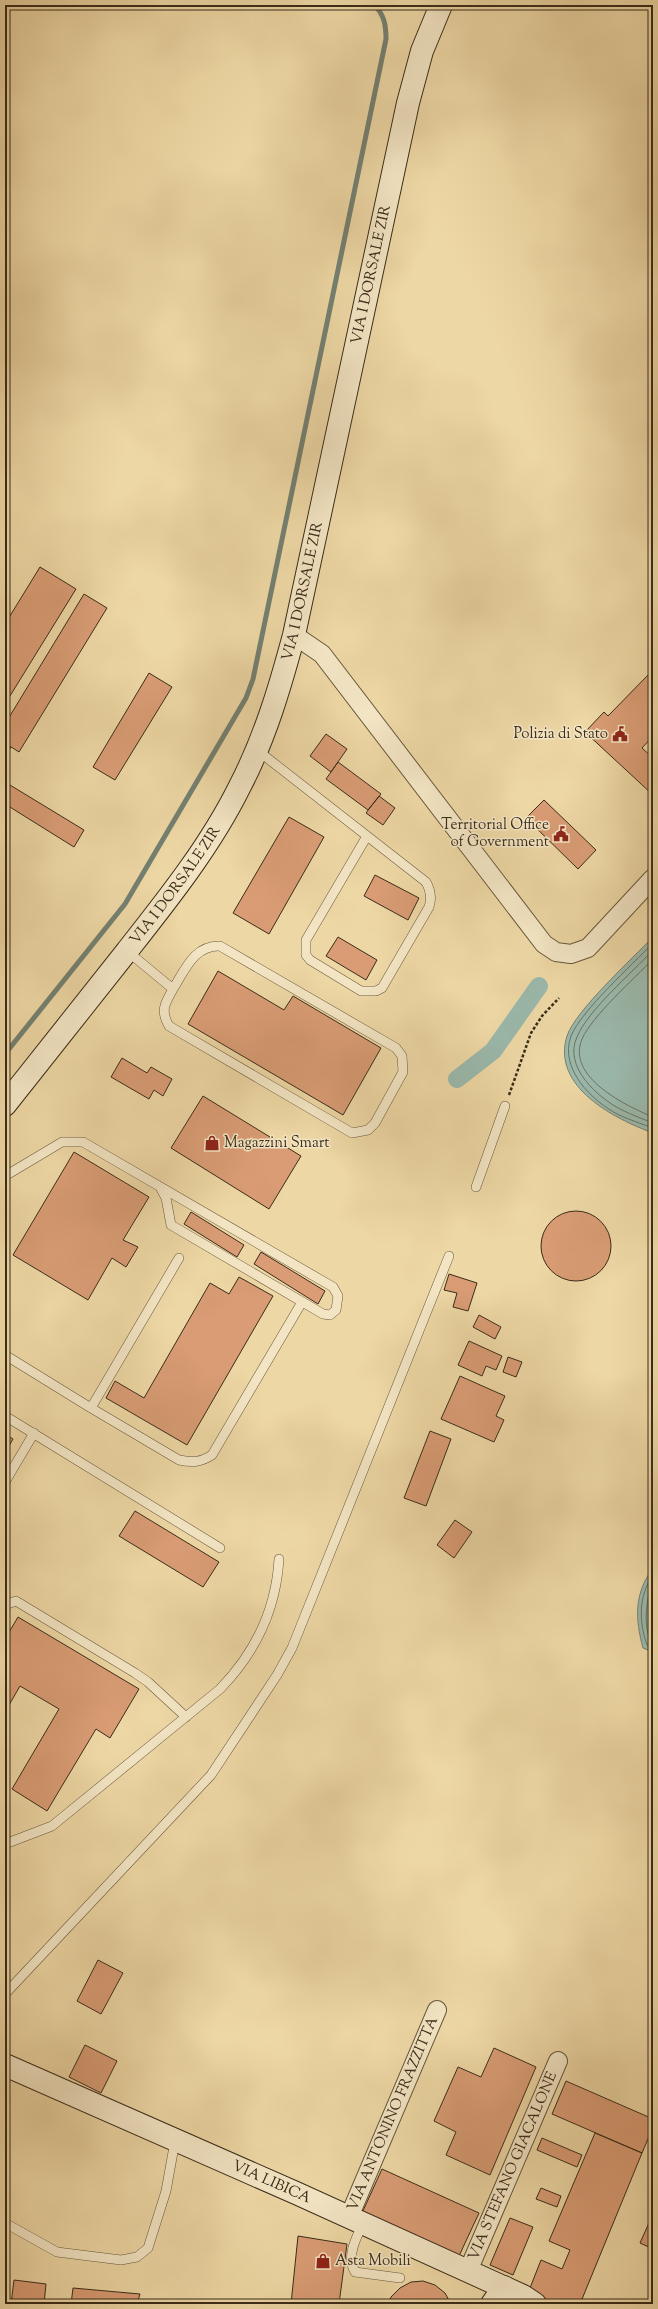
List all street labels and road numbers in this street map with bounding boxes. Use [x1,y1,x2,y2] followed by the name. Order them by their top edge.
[346,203,396,346] street label: VIA I DORSALE ZIR
[277,520,329,663] street label: VIA I DORSALE ZIR
[125,822,226,949] street label: VIA I DORSALE ZIR
[342,2013,443,2215] street label: VIA ANTONINO FRAZZITTA
[463,2069,563,2264] street label: VIA STEFANO GIACALONE
[229,2156,314,2209] street label: VIA LIBICA

